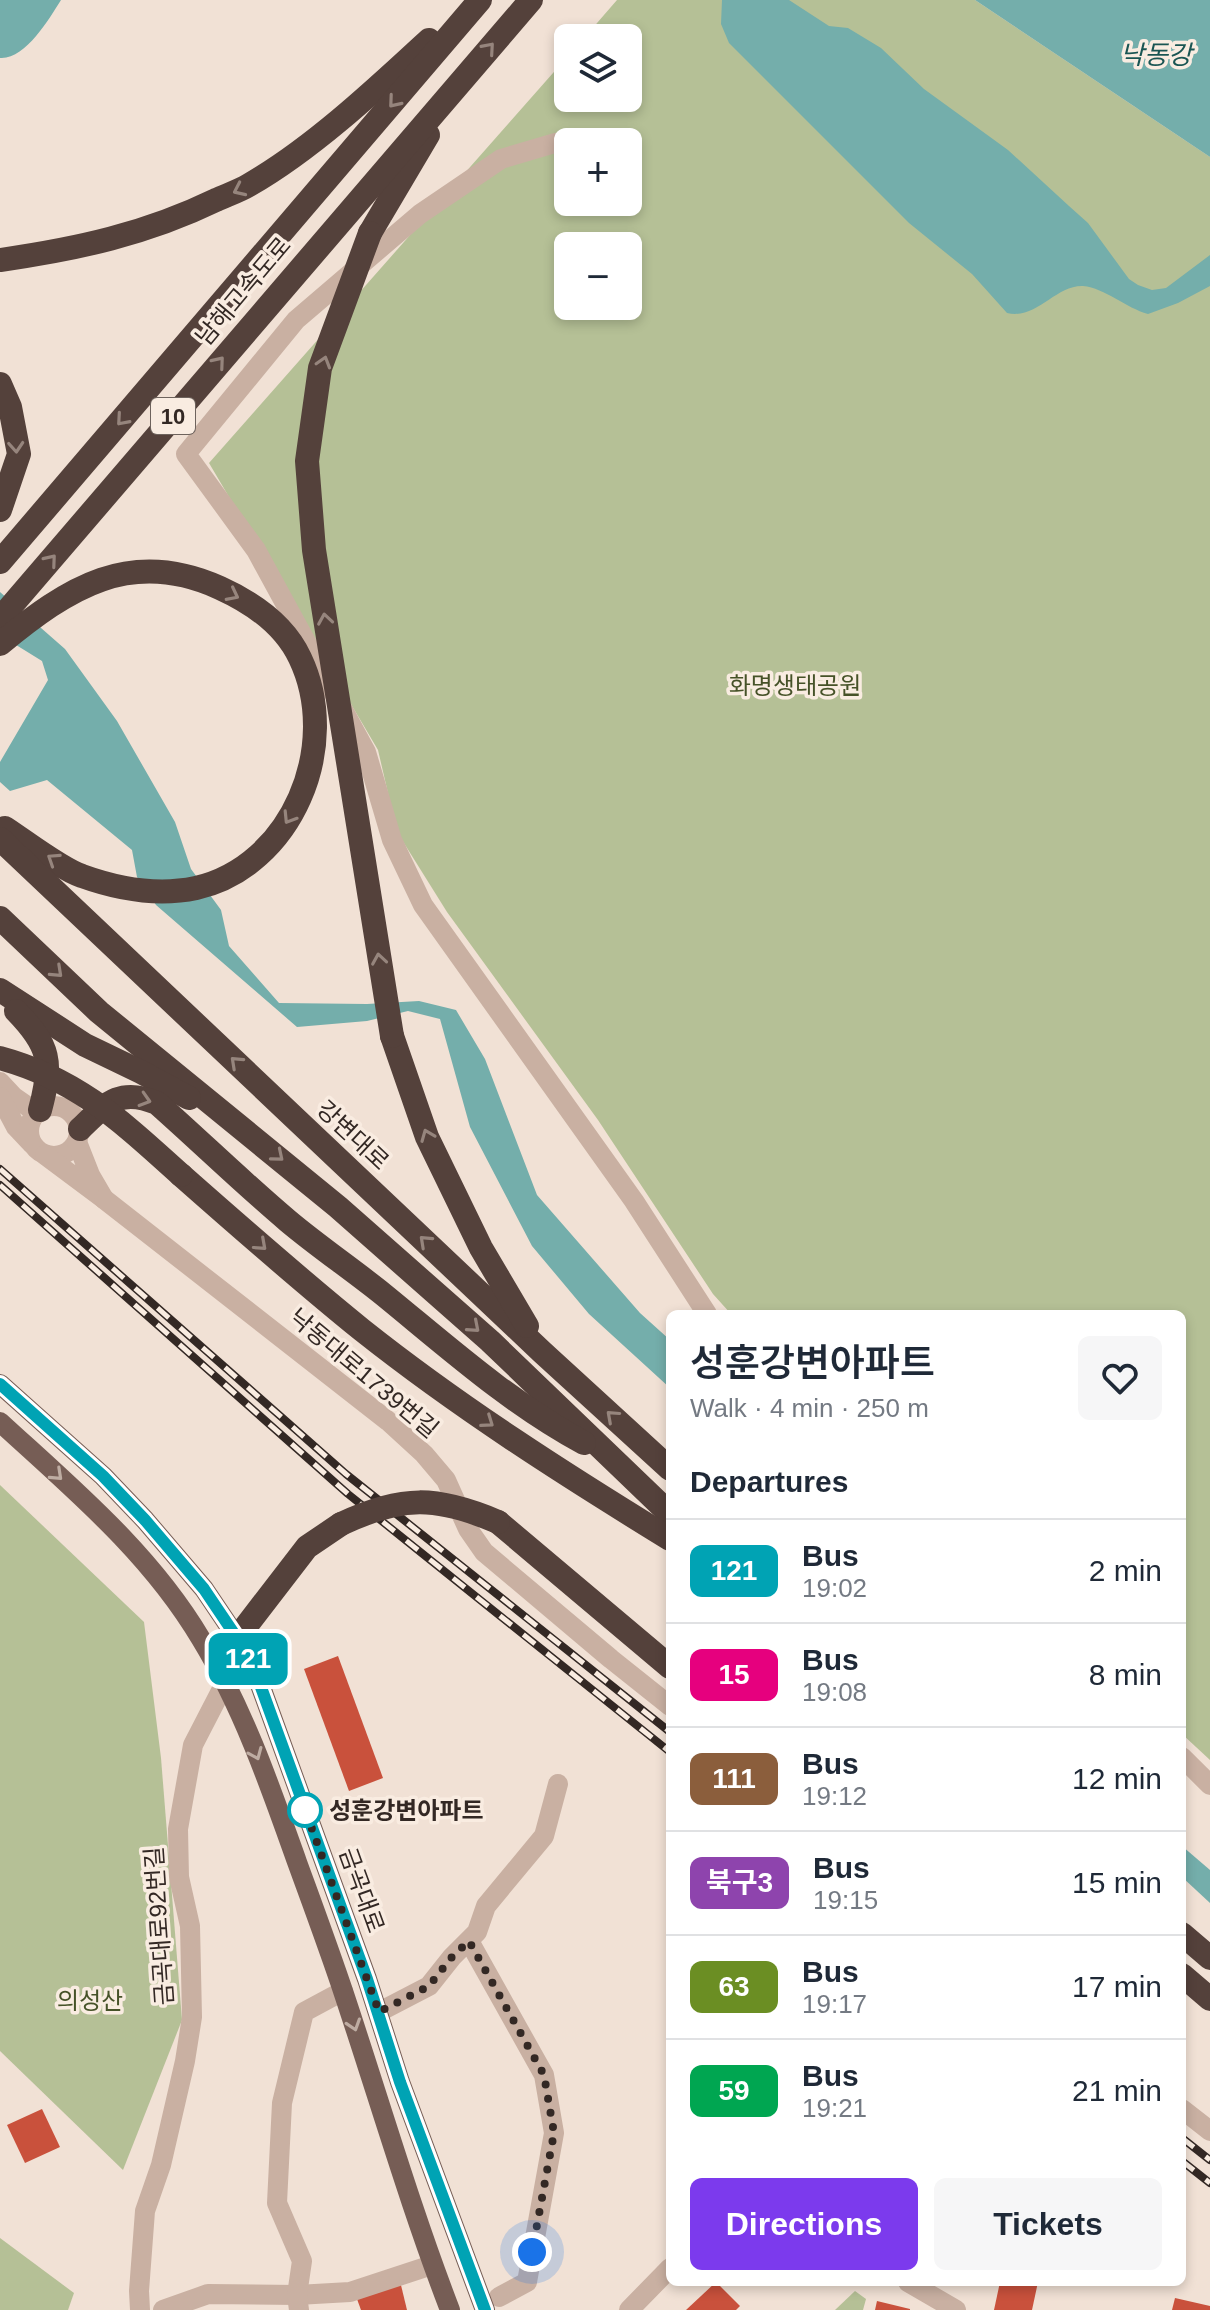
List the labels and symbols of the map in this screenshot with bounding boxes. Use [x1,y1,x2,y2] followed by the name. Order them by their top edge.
[1120,40,1195,70] water label: 낙동강
[480,42,494,57] one-way arrow
[389,93,404,107] one-way arrow
[232,180,247,196] one-way arrow
[190,232,296,350] street label: 남해고속도로
[314,355,330,369] one-way arrow
[209,357,224,371] one-way arrow
[151,398,195,434] road number: 10
[117,410,132,425] one-way arrow
[7,441,24,454] one-way arrow
[41,554,56,569] one-way arrow
[225,585,240,601] one-way arrow
[317,612,334,626] one-way arrow
[729,672,861,699] park label: 화명생태공원
[284,809,299,823] one-way arrow
[47,853,61,868] one-way arrow
[371,952,388,965] one-way arrow
[48,962,62,977] one-way arrow
[231,1057,245,1071] one-way arrow
[138,1091,151,1107] one-way arrow
[311,1095,395,1175] street label: 강변대로
[420,1129,437,1143] one-way arrow
[268,1146,283,1161] one-way arrow
[251,1236,266,1250] one-way arrow
[419,1236,434,1250] one-way arrow
[284,1303,444,1443] street label: 낙동대로1739번길
[464,1317,479,1332] one-way arrow
[480,1412,494,1427] one-way arrow
[607,1412,622,1426] one-way arrow
[48,1466,63,1480] one-way arrow
[202,1633,294,1685] line badge: 121
[247,1746,263,1760] one-way arrow
[288,1793,322,1827] marker: 성훈강변아파트
[329,1797,484,1824] place label: 성훈강변아파트
[334,1844,390,1936] street label: 금곡대로
[140,1846,178,2006] street label: 금곡대로92번길
[57,1987,123,2014] park label: 의성산
[345,2017,361,2031] one-way arrow
[512,2232,552,2272] your location

